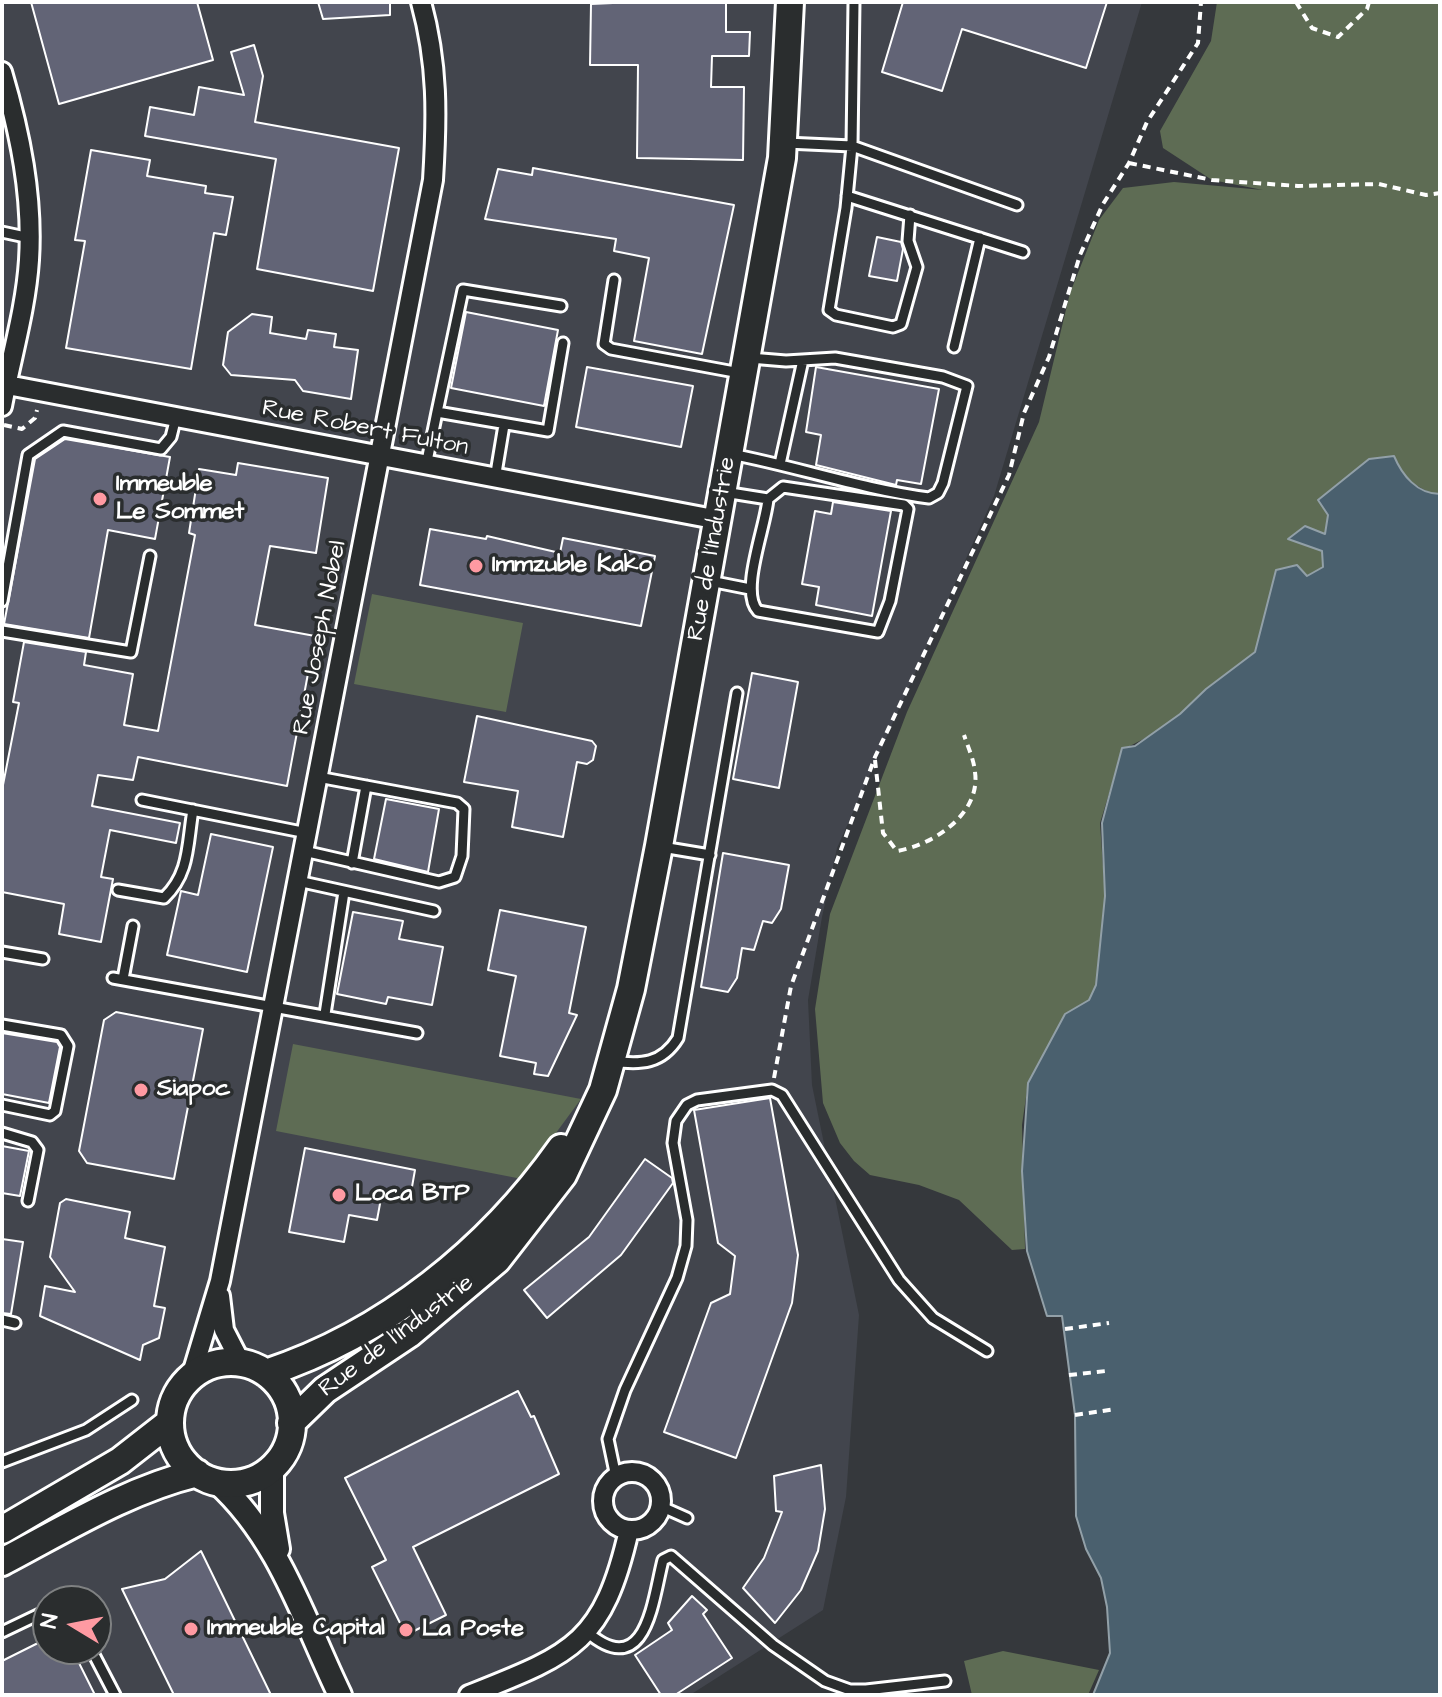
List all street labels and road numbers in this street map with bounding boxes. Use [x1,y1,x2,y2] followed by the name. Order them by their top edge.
[260,395,470,463] street label: Rue Robert Fulton
[683,455,743,643] street label: Rue de l'Industrie
[288,539,354,737] street label: Rue Joseph Nobel
[314,1269,480,1405] street label: Rue de l'Industrie

